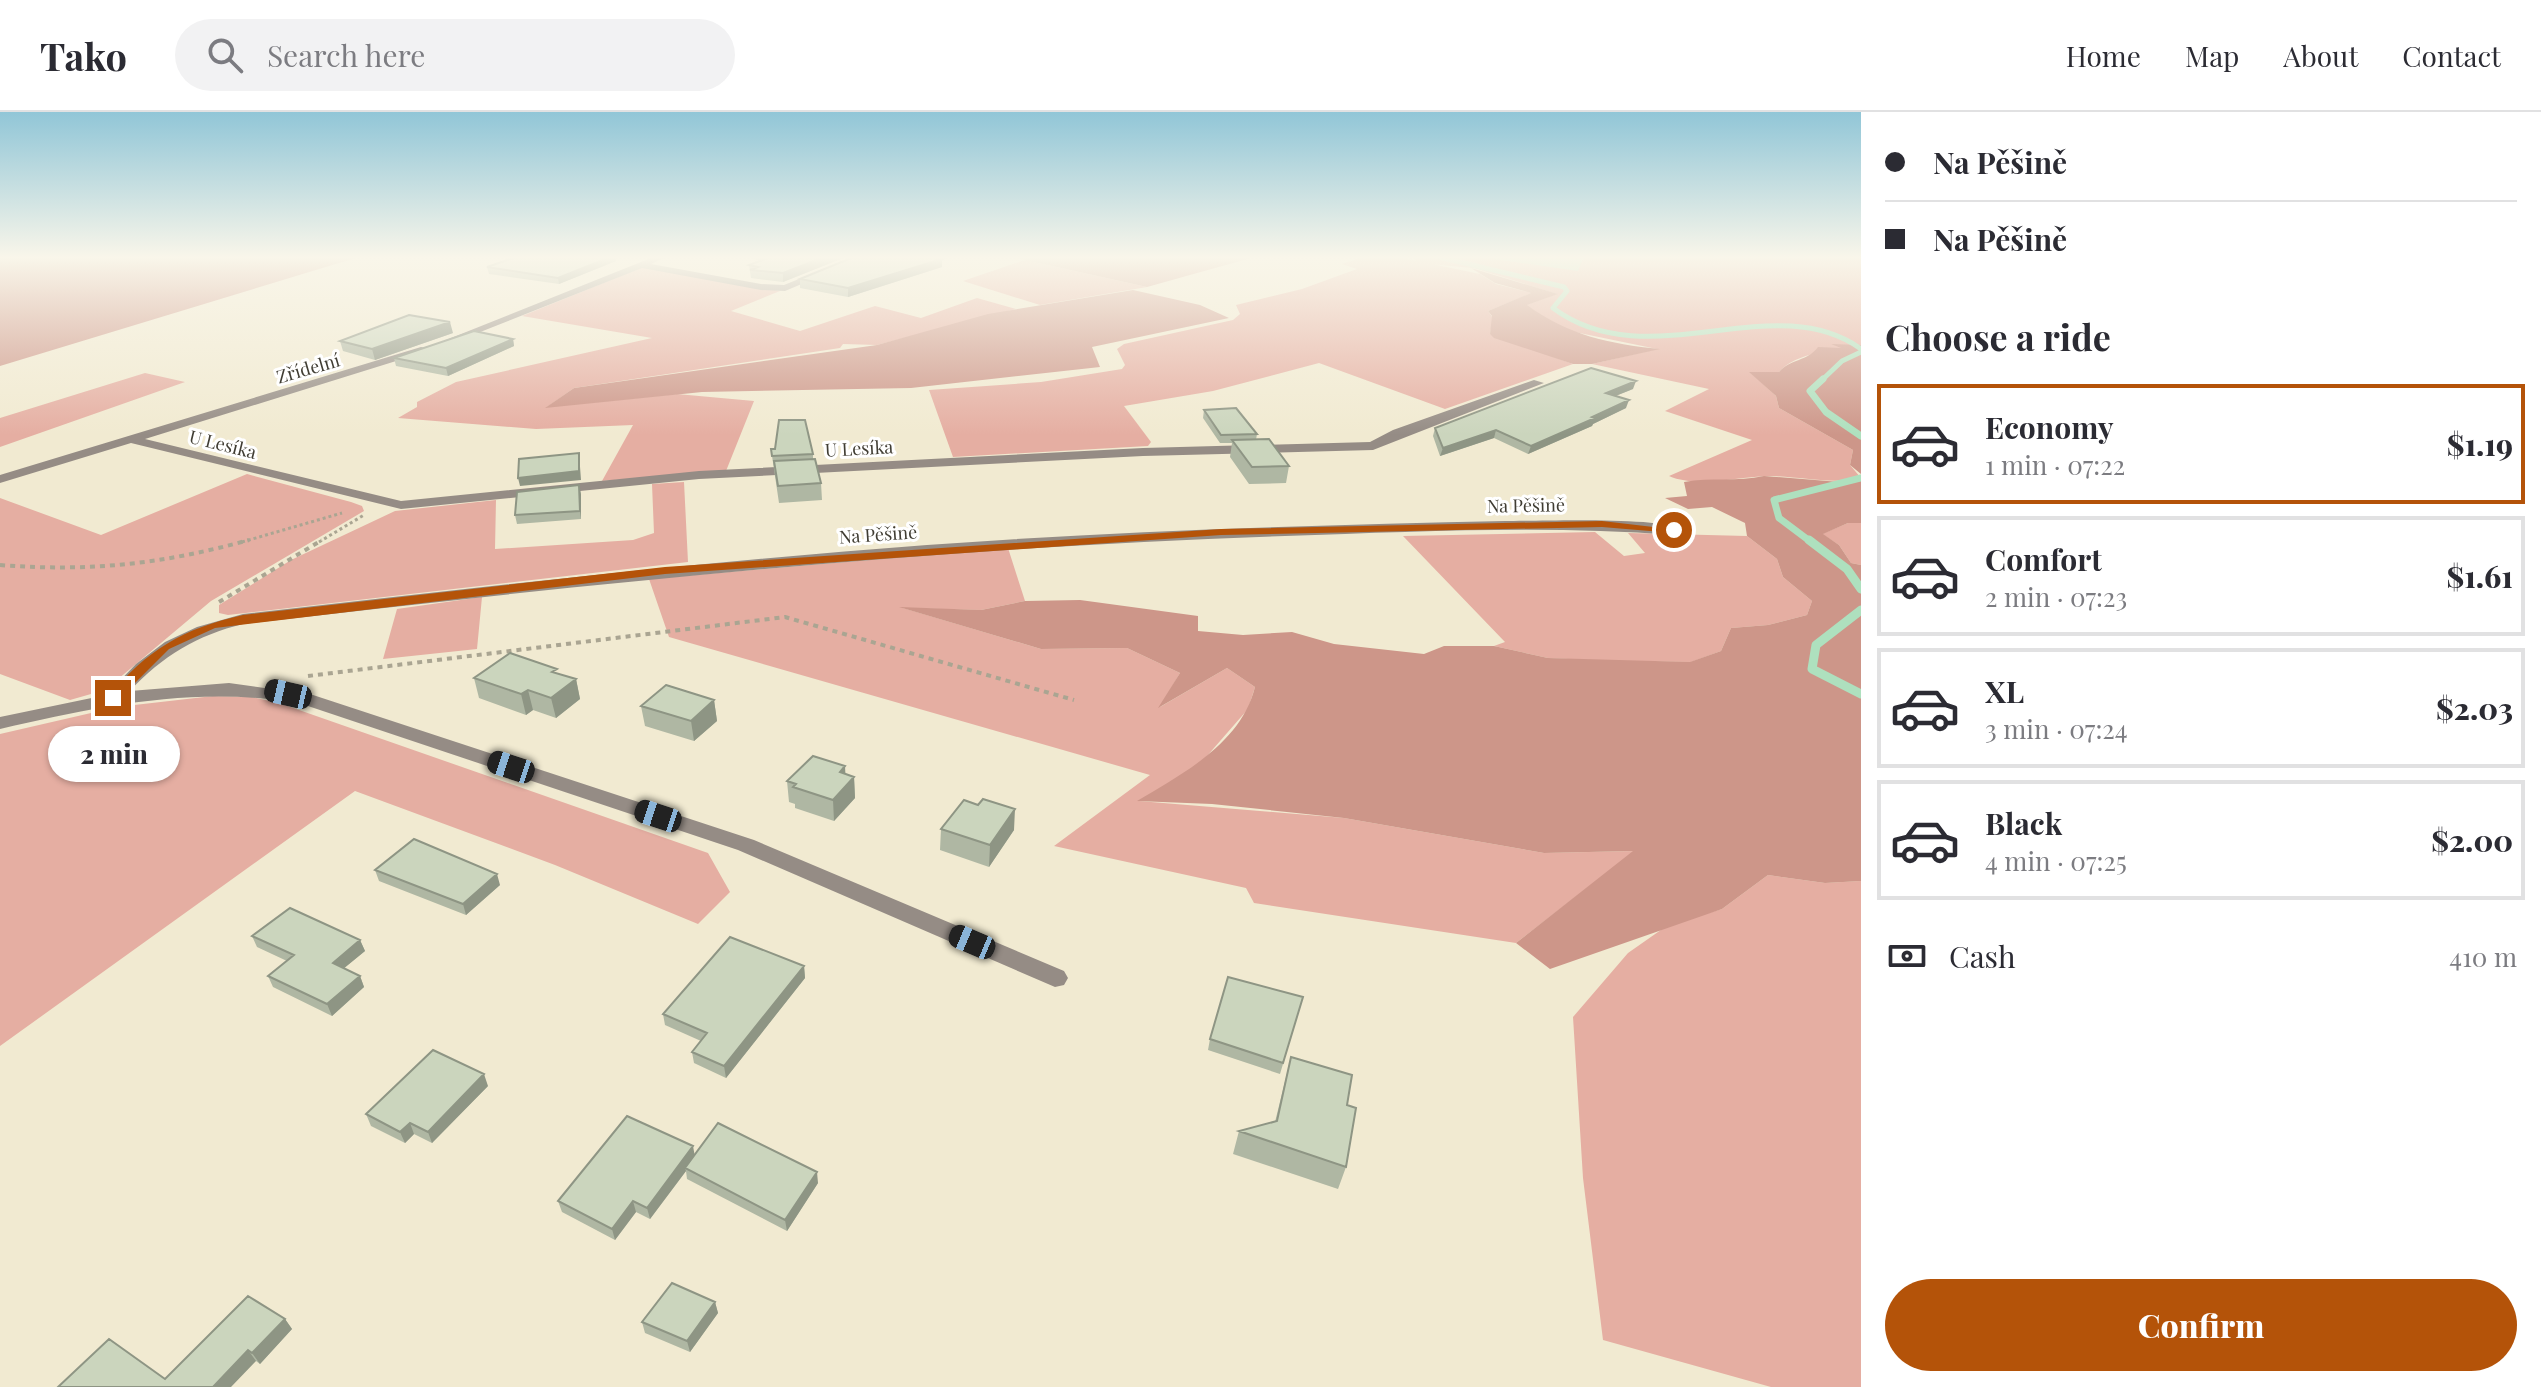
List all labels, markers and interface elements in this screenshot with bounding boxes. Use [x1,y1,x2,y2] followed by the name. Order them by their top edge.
[175,19,735,91] search box
[40,30,127,81] text: Tako
[203,33,247,77] icon: search
[267,35,426,75] text: Search here
[2066,37,2141,74] text: Home
[2185,37,2239,74] text: Map
[2283,37,2358,74] text: About
[2402,37,2501,74] text: Contact
[1933,142,2067,182] text: Na Pěšině
[1933,219,2067,259] text: Na Pěšině
[1885,312,2111,360] text: Choose a ride
[274,348,342,388] street label: Zřídelní
[1985,407,2114,447] text: Economy
[1889,408,1961,480] icon: car
[187,424,259,464] street label: U Lesíka
[2447,424,2513,464] text: $1.19
[824,434,894,462] street label: U Lesíka
[1985,447,2125,482] text: 1 min · 07:22
[1487,492,1565,518] street label: Na Pěšině
[1656,512,1692,548] route start
[838,519,918,549] street label: Na Pěšině
[1985,539,2102,579] text: Comfort
[1889,540,1961,612] icon: car
[2446,556,2513,596] text: $1.61
[1985,579,2127,614] text: 2 min · 07:23
[1985,671,2024,711] text: XL
[1889,672,1961,744] icon: car
[262,677,314,711] car
[95,680,131,716] route end
[2436,688,2513,728] text: $2.03
[1985,711,2128,746] text: 3 min · 07:24
[47,726,179,782] callout: 2 min
[80,736,148,771] text: 2 min
[484,748,538,786] car
[631,797,685,835] car
[1985,803,2062,843] text: Black
[1889,804,1961,876] icon: car
[2431,820,2513,860] text: $2.00
[1985,843,2127,878] text: 4 min · 07:25
[945,922,999,962] car
[1885,934,1929,978] icon: cash
[1949,936,2016,976] text: Cash
[2449,939,2517,974] text: 410 m
[1885,1279,2517,1371] button: Confirm

